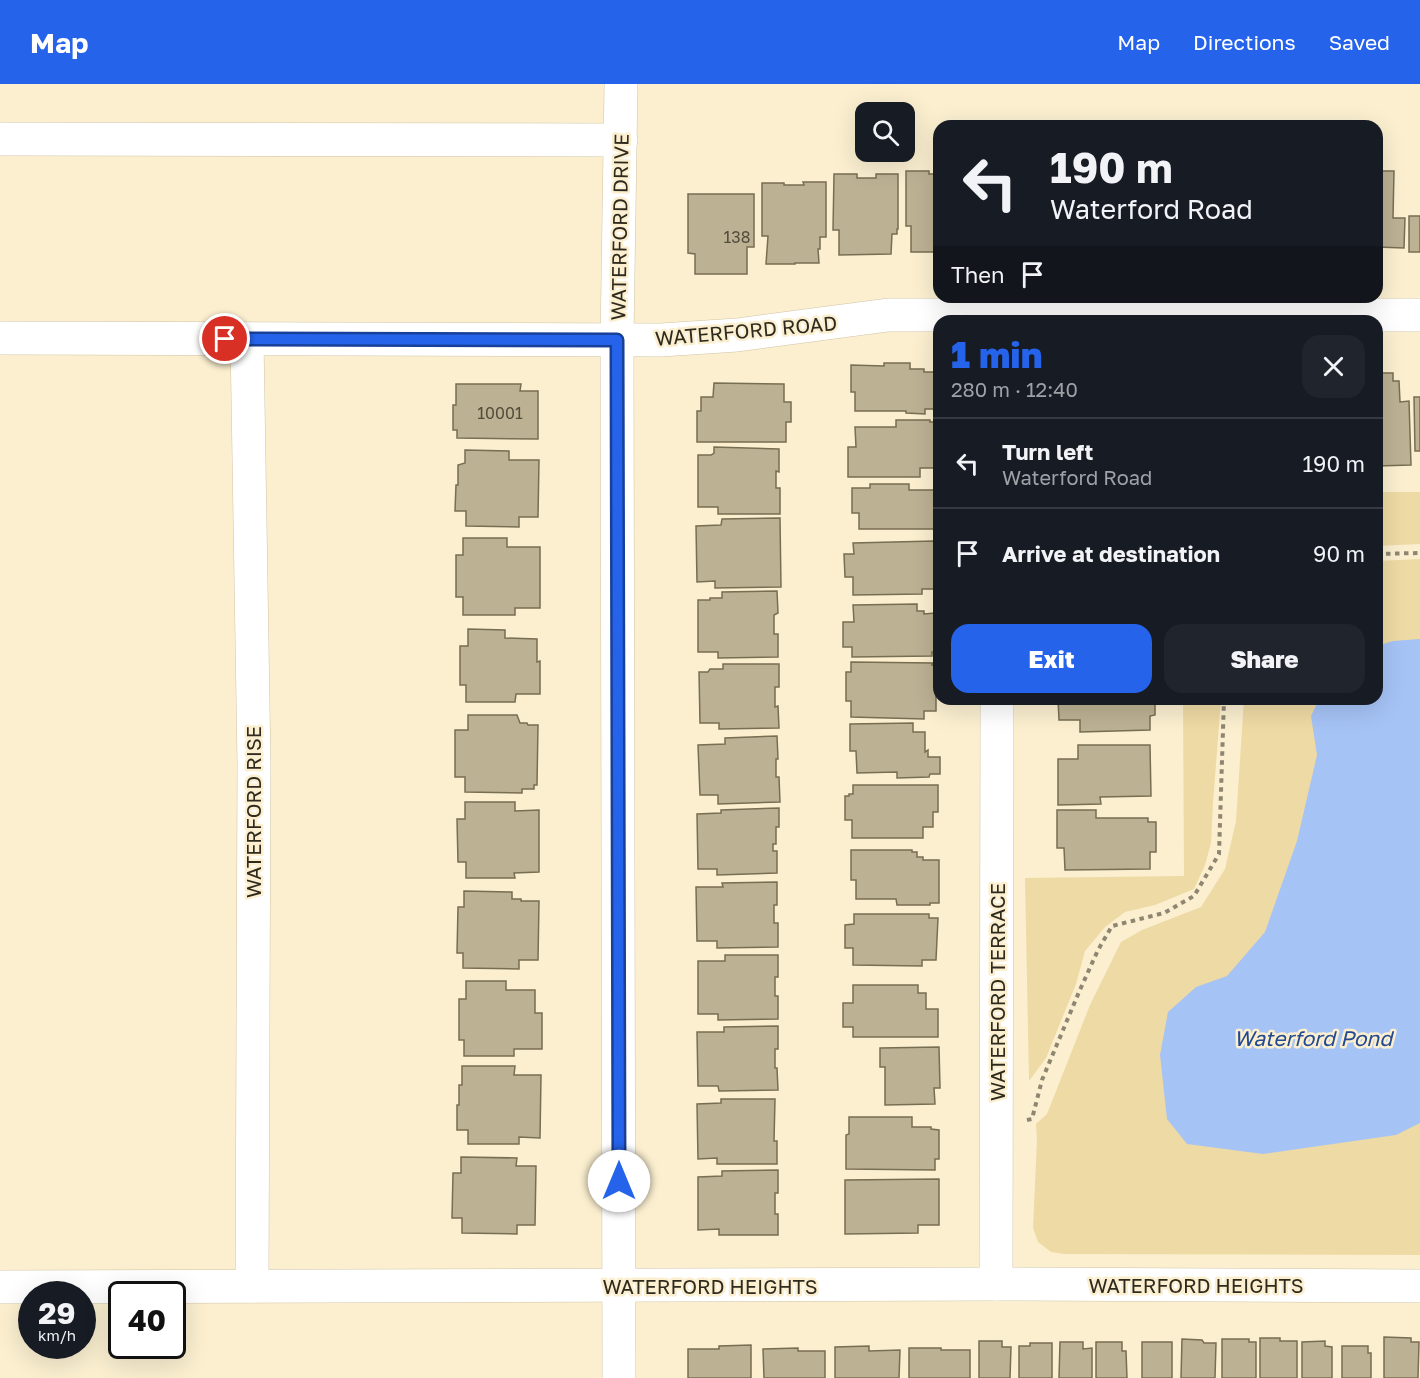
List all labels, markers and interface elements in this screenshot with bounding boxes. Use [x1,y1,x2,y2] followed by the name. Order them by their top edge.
[30,26,88,59] text: Map
[1117,29,1160,55] text: Map
[1193,29,1296,55] text: Directions
[1329,29,1390,55] text: Saved
[855,102,915,162] map controls
[855,102,915,162] button: search
[605,133,633,321] street label: WATERFORD DRIVE
[1050,142,1173,192] text: 190 m
[951,144,1029,222] icon: left
[1050,193,1253,225] text: Waterford Road
[724,227,750,247] house number: 138
[1016,258,1049,291] icon: arrive
[951,261,1004,288] text: Then
[654,310,838,350] street label: WATERFORD ROAD
[199,313,250,364] pin
[208,322,241,355] icon: arrive
[951,333,1042,376] text: 1 min
[1302,335,1365,398] button: close
[951,377,1078,401] text: 280 m · 12:40
[477,403,523,423] house number: 10001
[1002,438,1093,465] text: Turn left
[951,447,984,480] icon: left
[1302,450,1365,477] text: 190 m
[1002,465,1152,489] text: Waterford Road
[951,537,984,570] icon: arrive
[1002,540,1220,567] text: Arrive at destination
[1313,540,1365,567] text: 90 m
[951,624,1152,693] button: Exit
[1164,624,1365,693] button: Share
[241,726,265,898] street label: WATERFORD RISE
[985,883,1009,1101] street label: WATERFORD TERRACE
[1234,1025,1394,1051] water label: Waterford Pond
[587,1149,651,1213] position arrow
[1088,1273,1304,1297] street label: WATERFORD HEIGHTS
[602,1274,818,1298] street label: WATERFORD HEIGHTS
[108,1281,186,1359] speed limit sign: 40
[38,1295,76,1331] text: 29
[38,1326,76,1344] text: km/h

